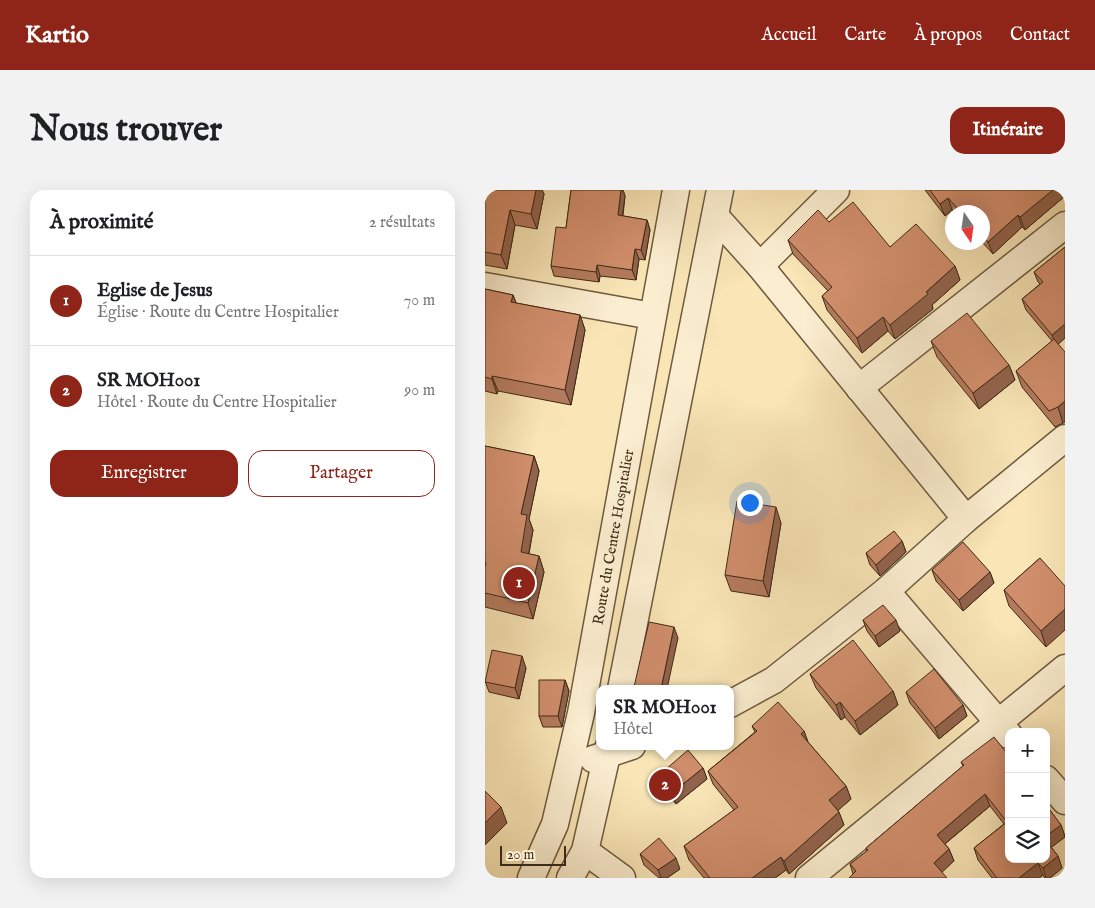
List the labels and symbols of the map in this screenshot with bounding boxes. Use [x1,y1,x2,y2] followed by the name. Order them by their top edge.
[945,205,990,250] north arrow
[589,447,638,626] street label: Route du Centre Hospitalier
[737,490,763,516] your location
[503,564,535,602] pin: 1
[649,766,681,804] pin: 2
[500,843,566,866] scale bar

